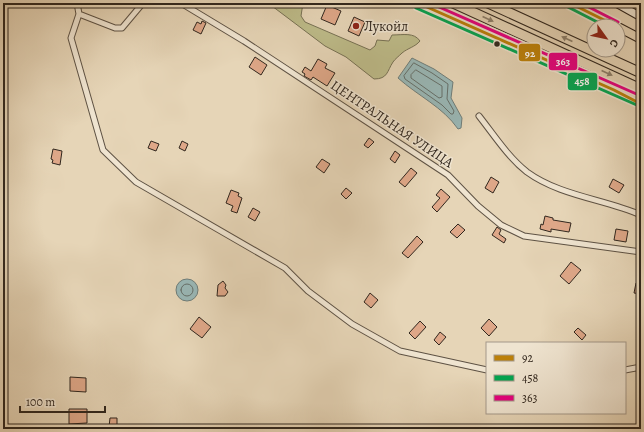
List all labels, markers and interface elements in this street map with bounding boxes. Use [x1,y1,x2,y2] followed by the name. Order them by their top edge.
[483,16,494,22] one-way arrow
[364,17,408,36] place label: Лукойл
[586,18,626,58] north arrow
[351,21,361,31] marker: Лукойл
[562,36,573,42] one-way arrow
[606,36,622,50] text: С
[492,39,502,49] unlabelled marker
[518,43,541,62] line badge: 92
[525,46,536,61] text: 92
[548,52,578,71] line badge: 363
[556,54,571,69] text: 363
[601,70,612,76] one-way arrow
[567,72,598,91] line badge: 458
[574,74,590,89] text: 458
[327,76,458,173] street label: ЦЕНТРАЛЬНАЯ УЛИЦА
[486,342,626,414] legend
[522,350,533,366] text: 92
[522,370,539,386] text: 458
[20,388,105,414] scale bar
[522,390,538,406] text: 363
[26,394,55,410] text: 100 m

